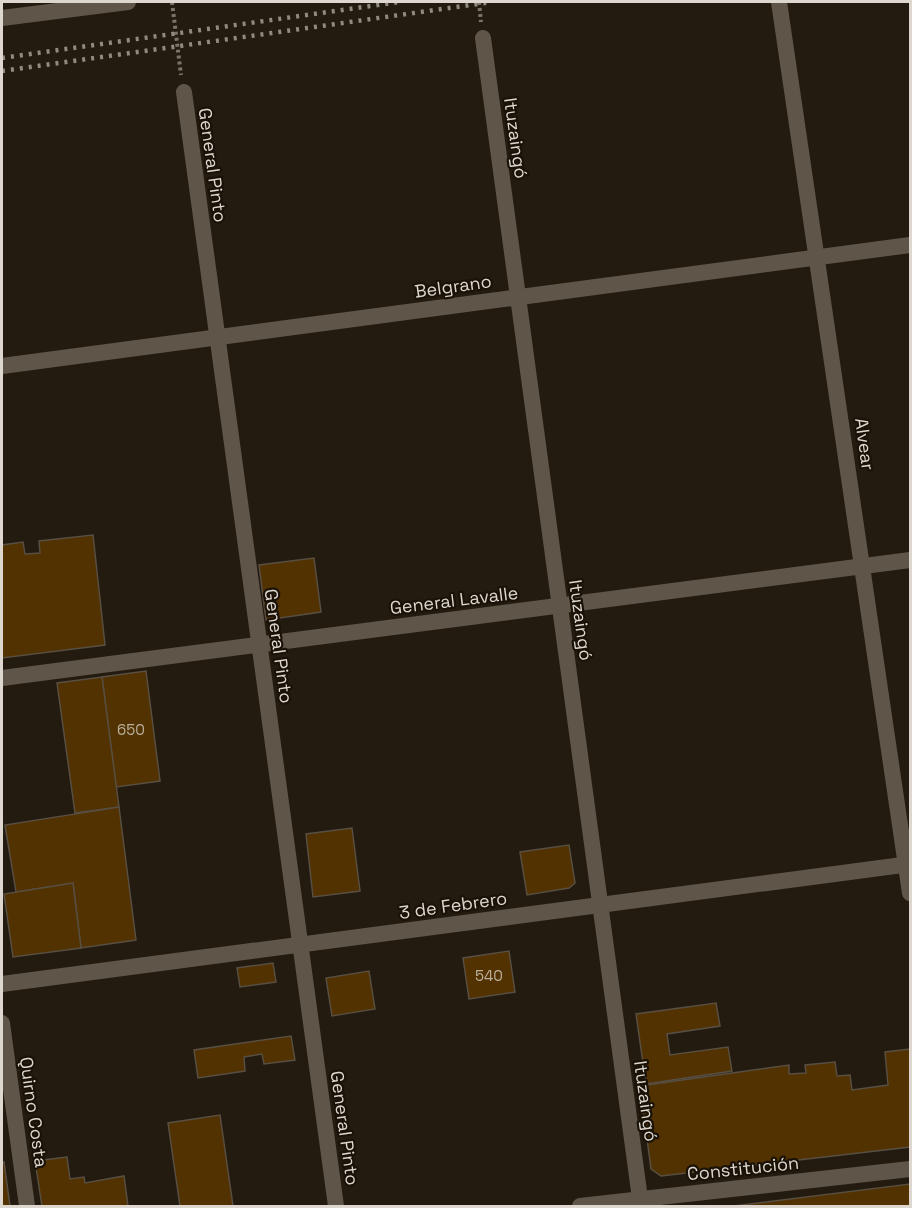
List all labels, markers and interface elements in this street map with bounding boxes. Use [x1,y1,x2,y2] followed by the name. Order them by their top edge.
[499,96,533,180] street label: Ituzaingó
[194,106,232,224] street label: General Pinto
[413,269,493,303] street label: Belgrano
[850,416,880,472] street label: Alvear
[564,578,598,662] street label: Ituzaingó
[389,581,519,619] street label: General Lavalle
[260,587,298,705] street label: General Pinto
[117,720,145,739] house number: 650
[397,886,509,924] street label: 3 de Febrero
[475,966,503,985] house number: 540
[15,1055,53,1169] street label: Quirno Costa
[629,1059,663,1143] street label: Ituzaingó
[326,1069,364,1187] street label: General Pinto
[686,1151,800,1185] street label: Constitución

